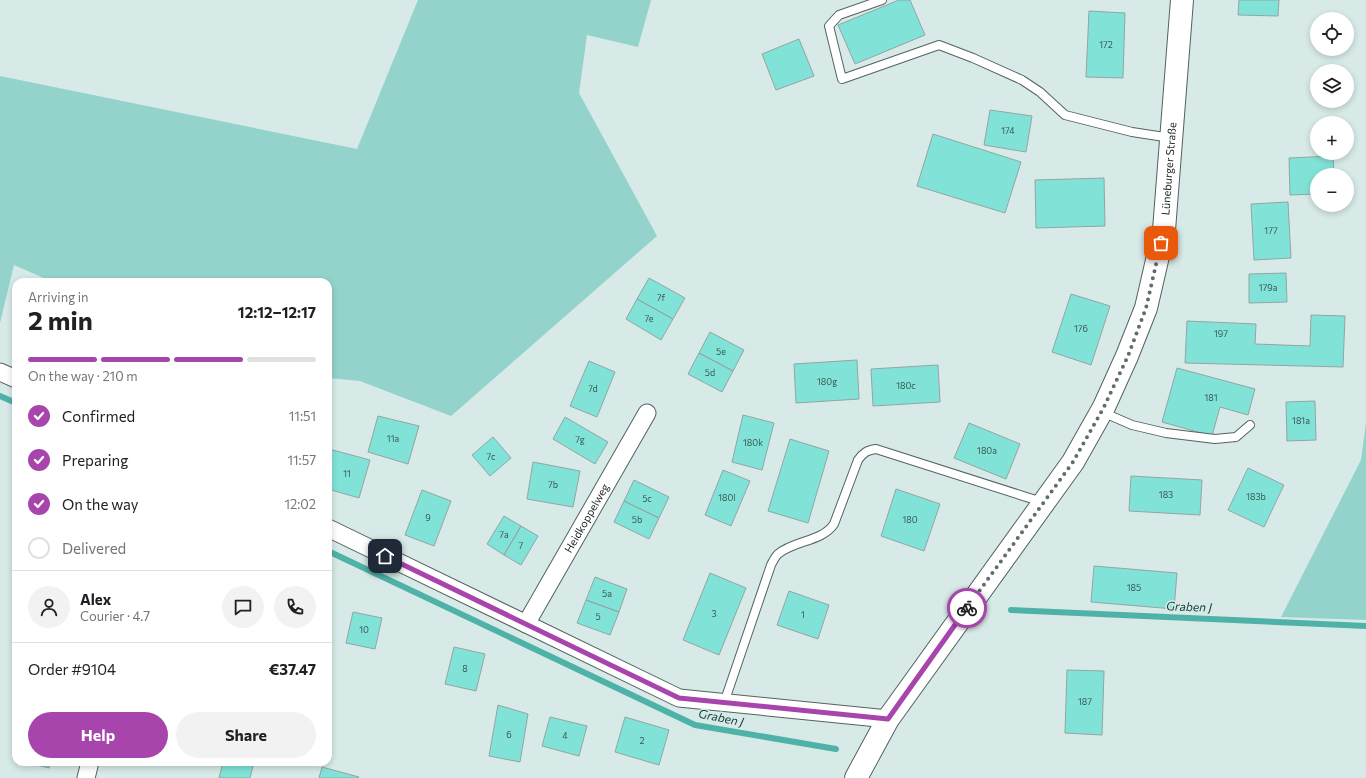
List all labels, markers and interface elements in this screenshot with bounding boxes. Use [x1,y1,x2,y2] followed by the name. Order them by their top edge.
[1310,12,1354,212] map controls
[1310,12,1354,56] button: locate
[1099,39,1113,50] house number: 172
[1310,64,1354,108] button: layers
[1310,116,1354,160] button: +
[1158,121,1178,216] street label: Lüneburger Straße
[1001,125,1015,136] house number: 174
[1310,168,1354,212] button: −
[1264,225,1278,236] house number: 177
[1144,226,1178,260] pin
[1150,232,1172,254] icon: bag
[1259,282,1278,293] house number: 179a
[28,289,88,305] text: Arriving in
[657,292,666,303] house number: 7f
[238,303,316,321] text: 12:12–12:17
[28,304,93,335] text: 2 min
[644,313,654,324] house number: 7e
[1074,323,1088,334] house number: 176
[1214,328,1228,339] house number: 197
[716,346,726,357] house number: 5e
[705,367,715,378] house number: 5d
[28,368,137,384] text: On the way · 210 m
[817,376,837,387] house number: 180g
[896,380,916,391] house number: 180c
[588,383,598,394] house number: 7d
[1204,392,1218,403] house number: 181
[28,405,50,427] icon: check
[62,407,135,425] text: Confirmed
[289,408,316,424] text: 11:51
[1292,415,1310,426] house number: 181a
[387,433,399,444] house number: 11a
[575,434,585,445] house number: 7g
[743,437,763,448] house number: 180k
[977,445,997,456] house number: 180a
[28,449,50,471] icon: check
[62,451,128,469] text: Preparing
[487,451,496,462] house number: 7c
[287,452,316,468] text: 11:57
[343,468,351,479] house number: 11
[548,479,558,490] house number: 7b
[561,481,611,555] street label: Heidkoppelweg
[1159,489,1173,500] house number: 183
[1246,491,1266,502] house number: 183b
[718,492,736,503] house number: 180l
[28,493,50,515] icon: check
[642,493,652,504] house number: 5c
[62,495,139,513] text: On the way
[285,496,316,512] text: 12:02
[425,512,431,523] house number: 9
[632,514,642,525] house number: 5b
[902,514,918,525] house number: 180
[499,529,509,540] house number: 7a
[62,539,126,557] text: Delivered
[368,539,402,573] pin
[519,540,524,551] house number: 7
[374,545,396,567] icon: home
[1127,582,1141,593] house number: 185
[28,586,70,628] button: person
[222,586,264,628] button: chat
[274,586,316,628] button: phone
[602,588,612,599] house number: 5a
[947,588,987,628] courier
[80,590,111,608] text: Alex
[956,597,978,619] icon: bike
[1166,598,1213,615] water label: Graben J
[80,608,150,624] text: Courier · 4.7
[711,608,717,619] house number: 3
[801,609,805,620] house number: 1
[595,611,601,622] house number: 5
[359,624,369,635] house number: 10
[28,660,116,678] text: Order #9104
[269,660,316,678] text: €37.47
[462,663,468,674] house number: 8
[1078,696,1092,707] house number: 187
[697,706,746,729] water label: Graben J
[28,712,168,758] button: Help
[176,712,316,758] button: Share
[506,729,512,740] house number: 6
[562,730,568,741] house number: 4
[640,735,645,746] house number: 2

